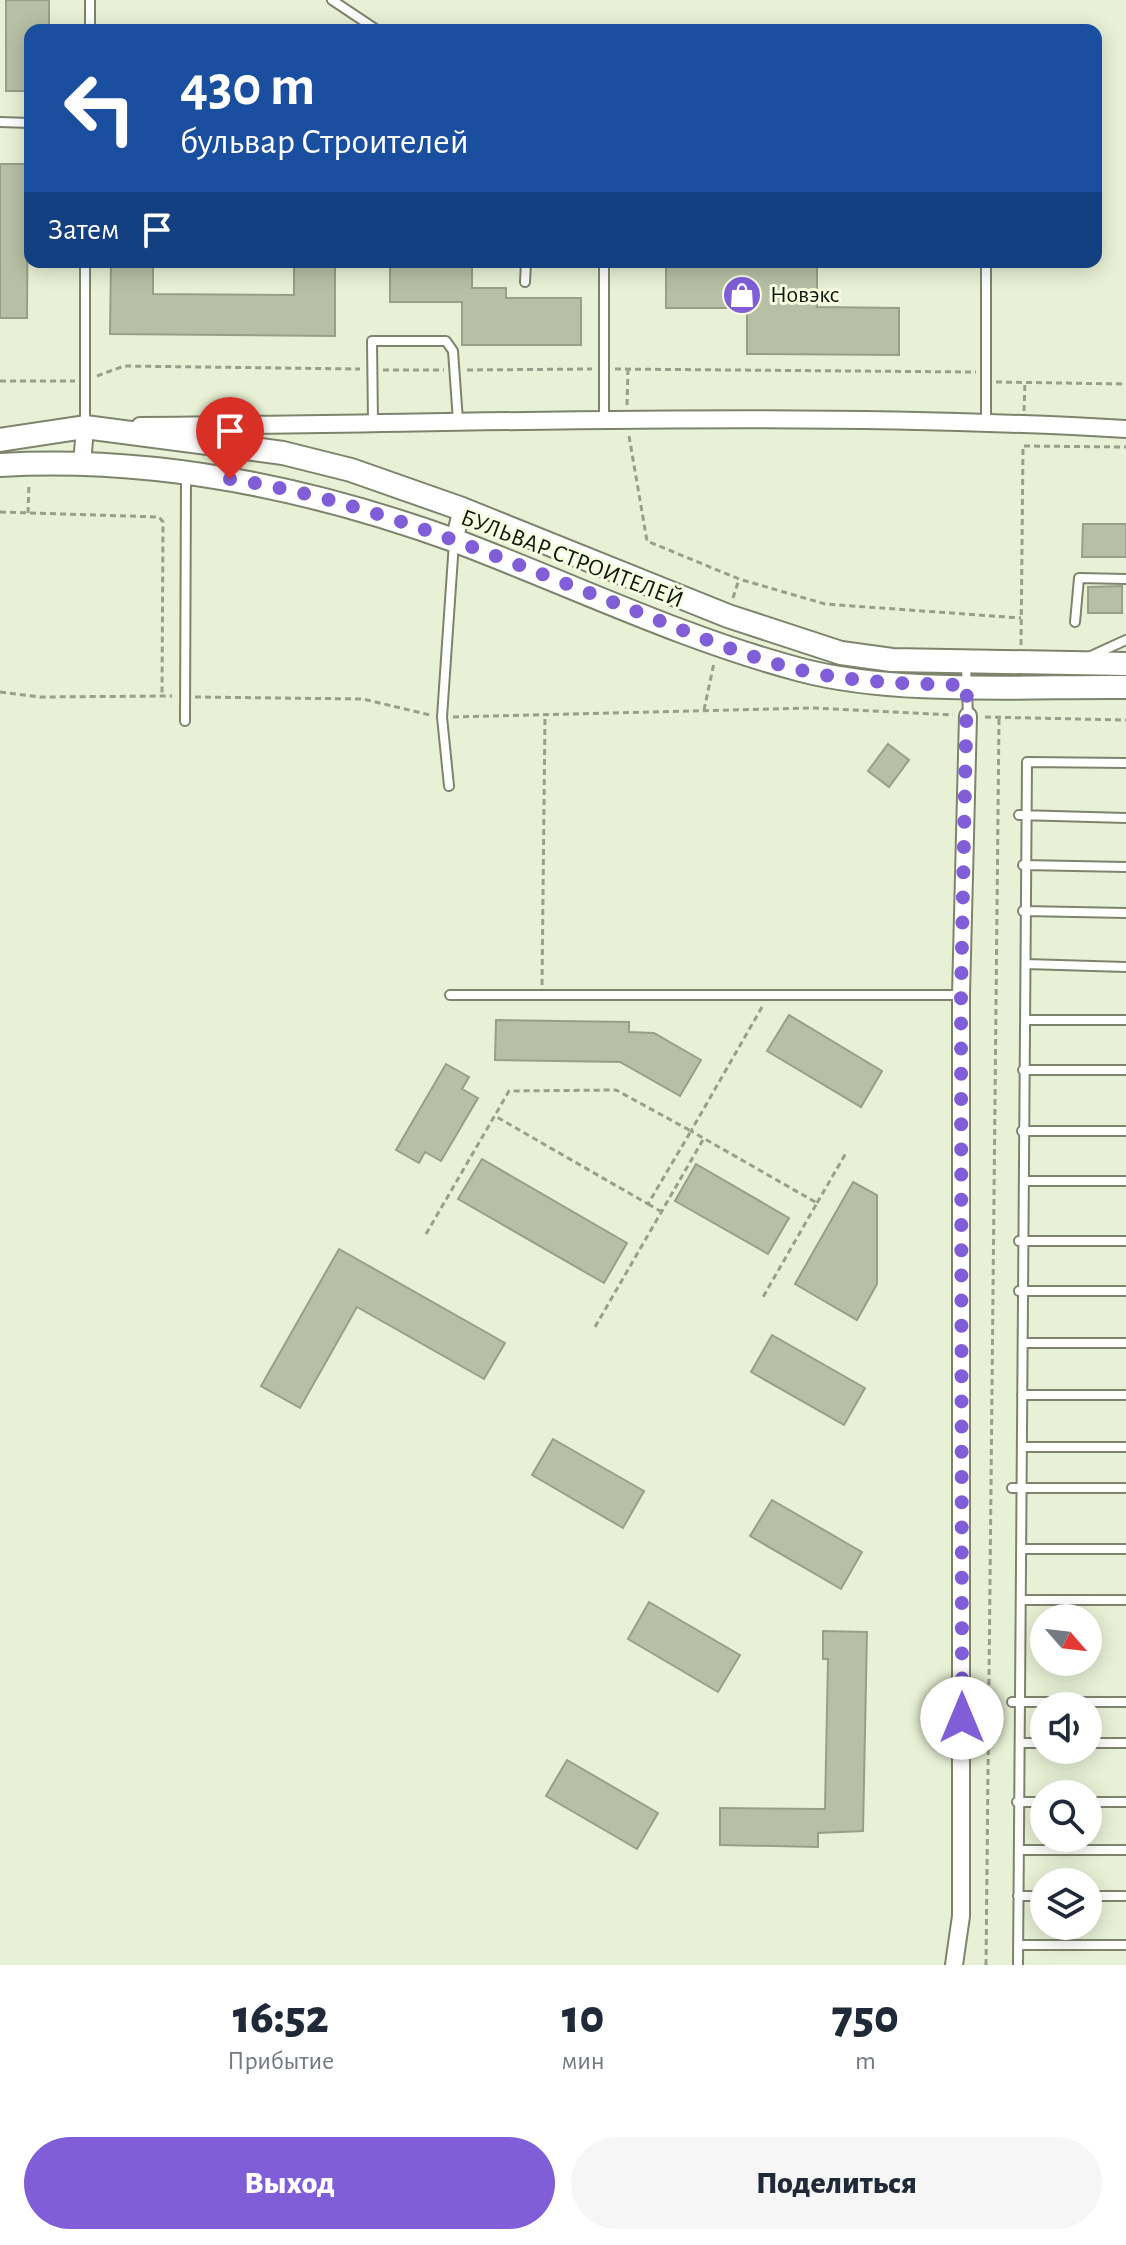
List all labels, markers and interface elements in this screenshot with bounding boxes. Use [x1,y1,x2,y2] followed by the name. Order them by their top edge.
[48,56,152,160] icon: left
[180,59,315,115] text: 430 m
[180,124,469,160] text: бульвар Строителей
[135,208,179,252] icon: arrive
[48,215,119,245] text: Затем
[721,274,763,316] shop icon: Новэкс
[770,283,840,307] place label: Новэкс
[196,397,264,479] pin
[208,409,252,453] icon: arrive
[457,505,687,613] street label: БУЛЬВАР СТРОИТЕЛЕЙ
[1030,1604,1102,1676] north arrow
[1030,1604,1102,1940] map controls
[920,1676,1004,1760] position arrow
[1030,1692,1102,1764] button: sound
[1030,1780,1102,1852] button: search
[1030,1868,1102,1940] button: layers
[233,1994,329,2042] text: 16:52
[562,1994,604,2042] text: 10
[832,1994,899,2042] text: 750
[227,2048,334,2074] text: Прибытие
[561,2048,605,2074] text: мин
[855,2048,876,2074] text: m
[24,2137,555,2229] button: Выход
[571,2137,1102,2229] button: Поделиться

